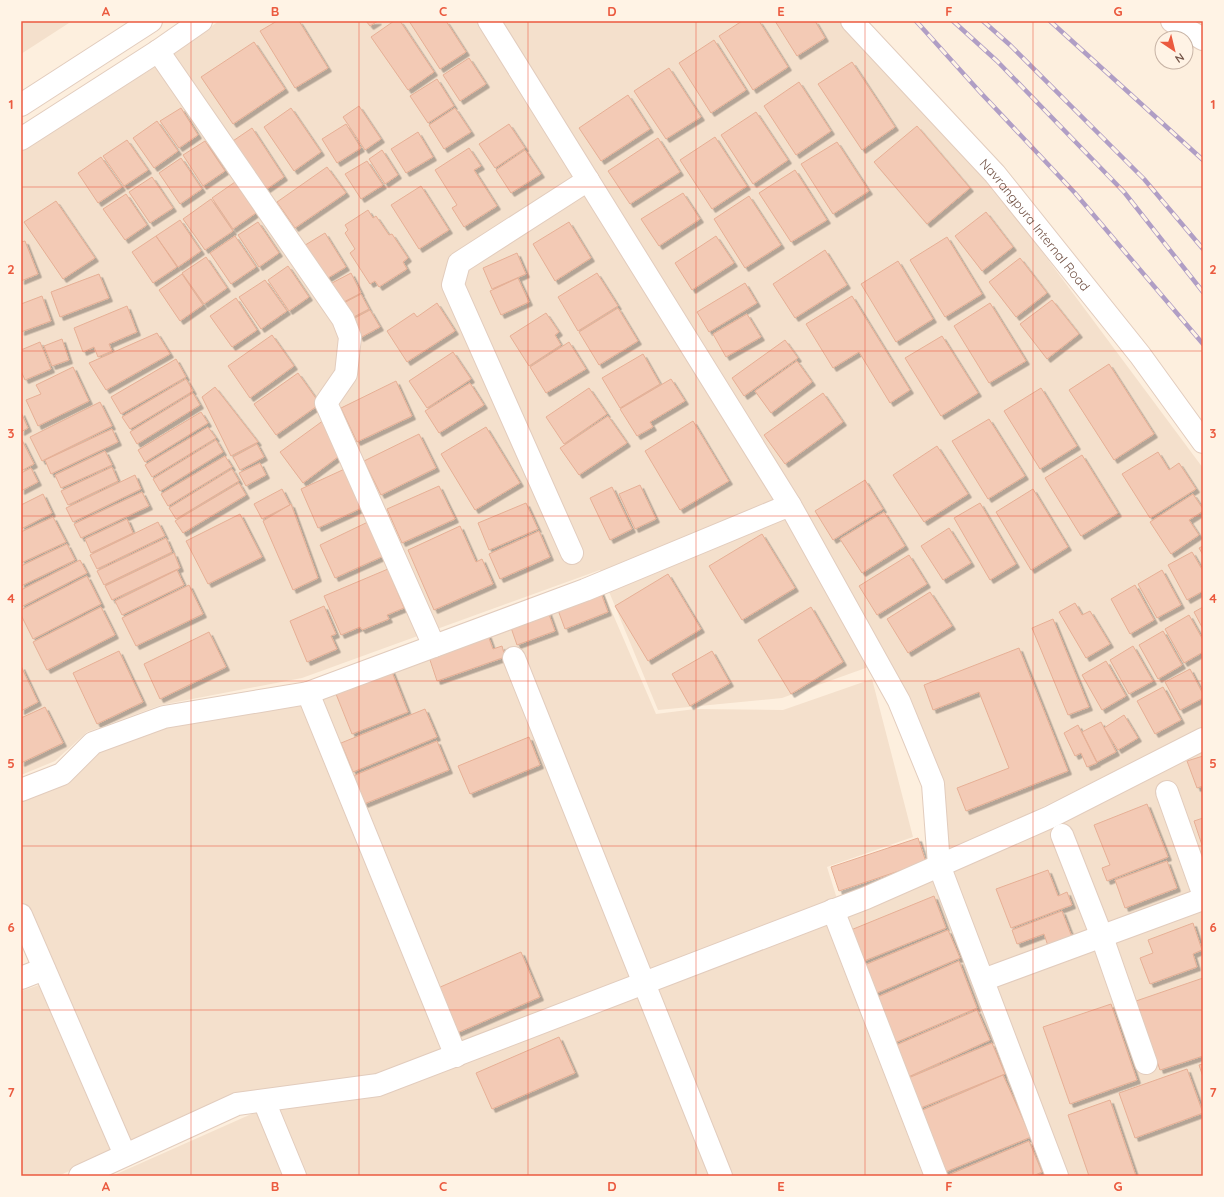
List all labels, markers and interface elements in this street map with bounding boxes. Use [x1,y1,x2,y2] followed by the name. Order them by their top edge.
[102,3,111,19] text: A
[271,3,279,19] text: B
[439,3,447,19] text: C
[607,3,617,19] text: D
[777,3,785,19] text: E
[945,3,953,19] text: F
[1113,3,1123,19] text: G
[1154,30,1194,70] north arrow
[1172,50,1187,66] text: N
[8,96,14,112] text: 1
[1210,96,1216,112] text: 1
[977,155,1093,294] street label: Navrangpura Internal Road
[7,261,15,277] text: 2
[1209,261,1217,277] text: 2
[8,425,15,441] text: 3
[1210,425,1217,441] text: 3
[7,590,15,606] text: 4
[1209,590,1217,606] text: 4
[7,755,15,771] text: 5
[1209,755,1217,771] text: 5
[7,919,15,935] text: 6
[1209,919,1217,935] text: 6
[7,1084,15,1100] text: 7
[1209,1084,1217,1100] text: 7
[102,1178,111,1194] text: A
[271,1178,279,1194] text: B
[439,1178,447,1194] text: C
[607,1178,617,1194] text: D
[777,1178,785,1194] text: E
[945,1178,953,1194] text: F
[1113,1178,1123,1194] text: G

